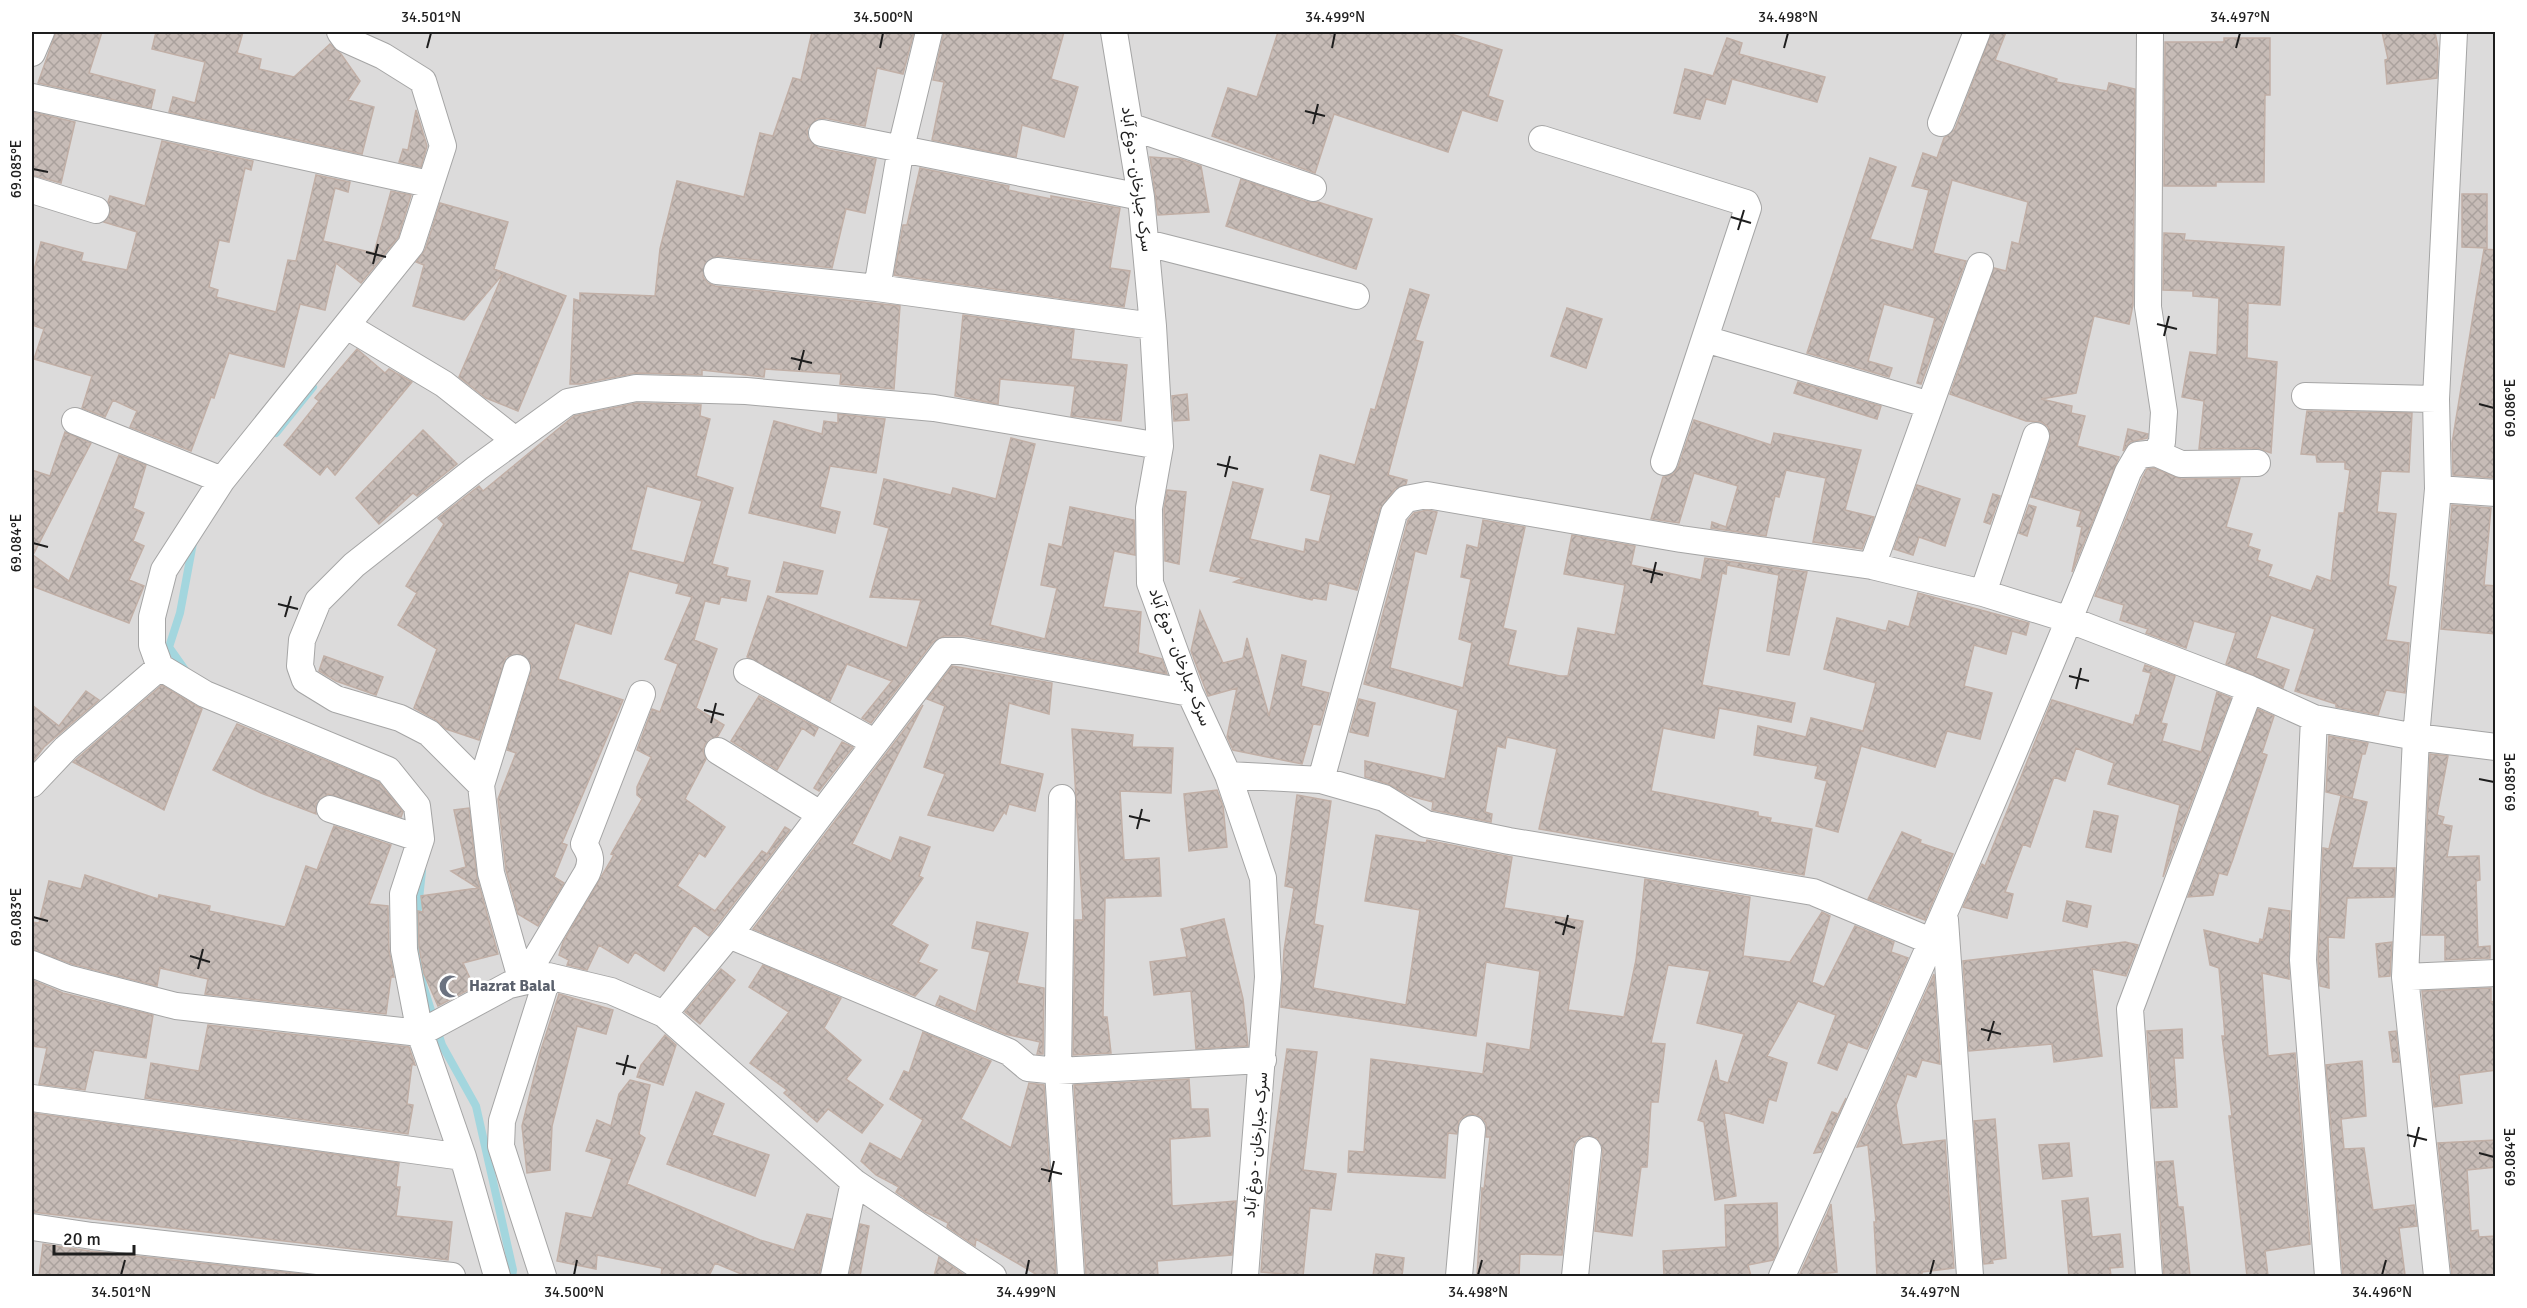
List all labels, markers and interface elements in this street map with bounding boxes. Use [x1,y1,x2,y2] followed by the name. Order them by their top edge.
[401,8,461,26] text: 34.501°N
[853,8,913,26] text: 34.500°N
[1305,8,1365,26] text: 34.499°N
[1758,8,1818,26] text: 34.498°N
[2210,8,2270,26] text: 34.497°N
[1116,105,1157,253] street label: سرک جبارخان - دوغ آباد
[7,140,25,198] text: 69.085°E
[2501,379,2519,437] text: 69.086°E
[7,514,25,572] text: 69.084°E
[1144,585,1216,729] street label: سرک جبارخان - دوغ آباد
[2501,753,2519,811] text: 69.085°E
[7,888,25,946] text: 69.083°E
[438,973,464,999] mosque icon: Hazrat Balal
[469,976,556,996] place label: Hazrat Balal
[1240,1071,1273,1219] street label: سرک جبارخان - دوغ آباد
[2501,1128,2519,1186] text: 69.084°E
[54,1218,134,1256] scale bar
[63,1228,101,1250] text: 20 m
[91,1283,151,1301] text: 34.501°N
[544,1283,604,1301] text: 34.500°N
[996,1283,1056,1301] text: 34.499°N
[1448,1283,1508,1301] text: 34.498°N
[1900,1283,1960,1301] text: 34.497°N
[2352,1283,2412,1301] text: 34.496°N

